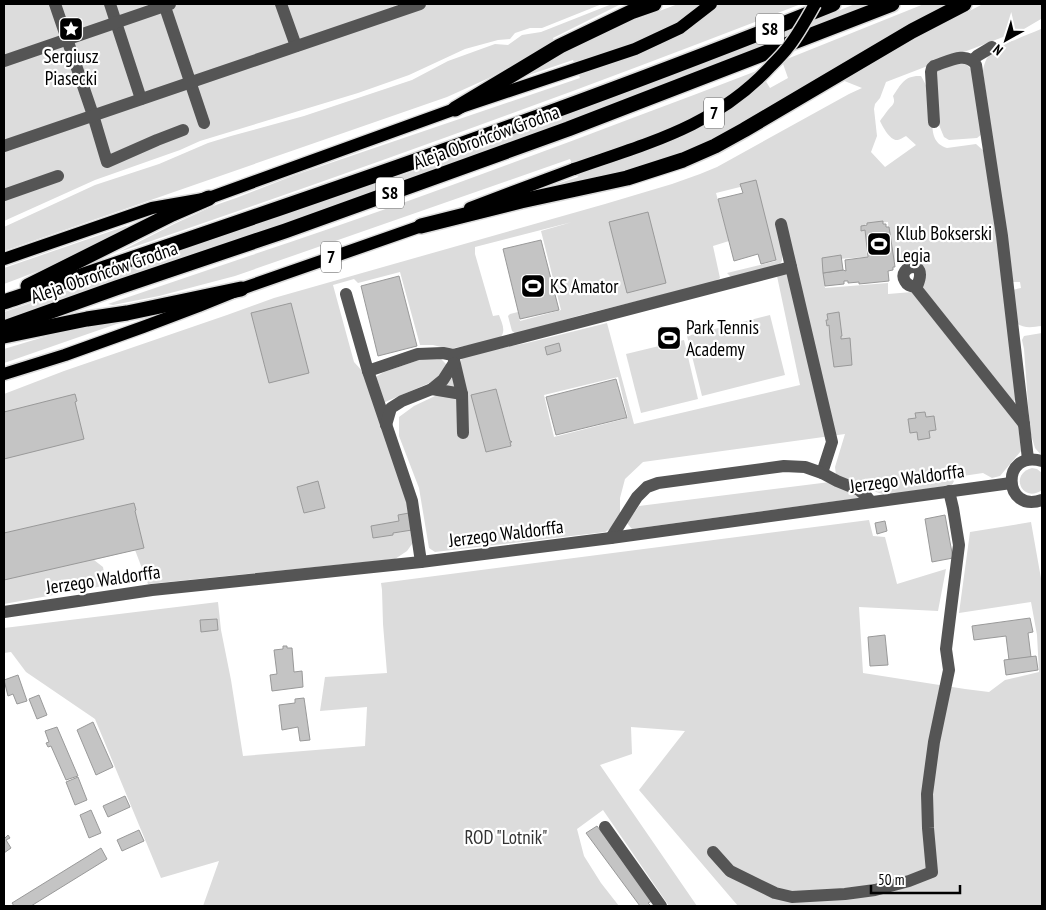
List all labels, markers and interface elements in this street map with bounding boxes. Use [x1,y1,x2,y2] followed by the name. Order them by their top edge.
[756,13,784,44] road number: S8
[981,15,1031,65] north arrow
[58,16,84,42] place icon: Sergiusz Piasecki
[989,41,1006,59] text: N
[43,44,99,90] place label: Sergiusz Piasecki
[704,98,724,128] road number: 7
[410,99,562,175] street label: Aleja Obrońców Grodna
[376,178,404,208] road number: S8
[896,221,992,267] place label: Klub Bokserski Legia
[866,231,892,257] sports icon: Klub Bokserski Legia
[27,236,181,308] street label: Aleja Obrońców Grodna
[321,242,341,272] road number: 7
[520,273,546,299] sports icon: KS Amator
[550,274,619,298] place label: KS Amator
[686,315,759,361] place label: Park Tennis Academy
[656,325,682,351] sports icon: Park Tennis Academy
[847,458,966,498] street label: Jerzego Waldorffa
[446,514,565,552] street label: Jerzego Waldorffa
[43,559,162,599] street label: Jerzego Waldorffa
[464,825,548,849] park label: ROD "Lotnik"
[871,862,960,894] scale bar
[878,870,904,889] text: 50 m

